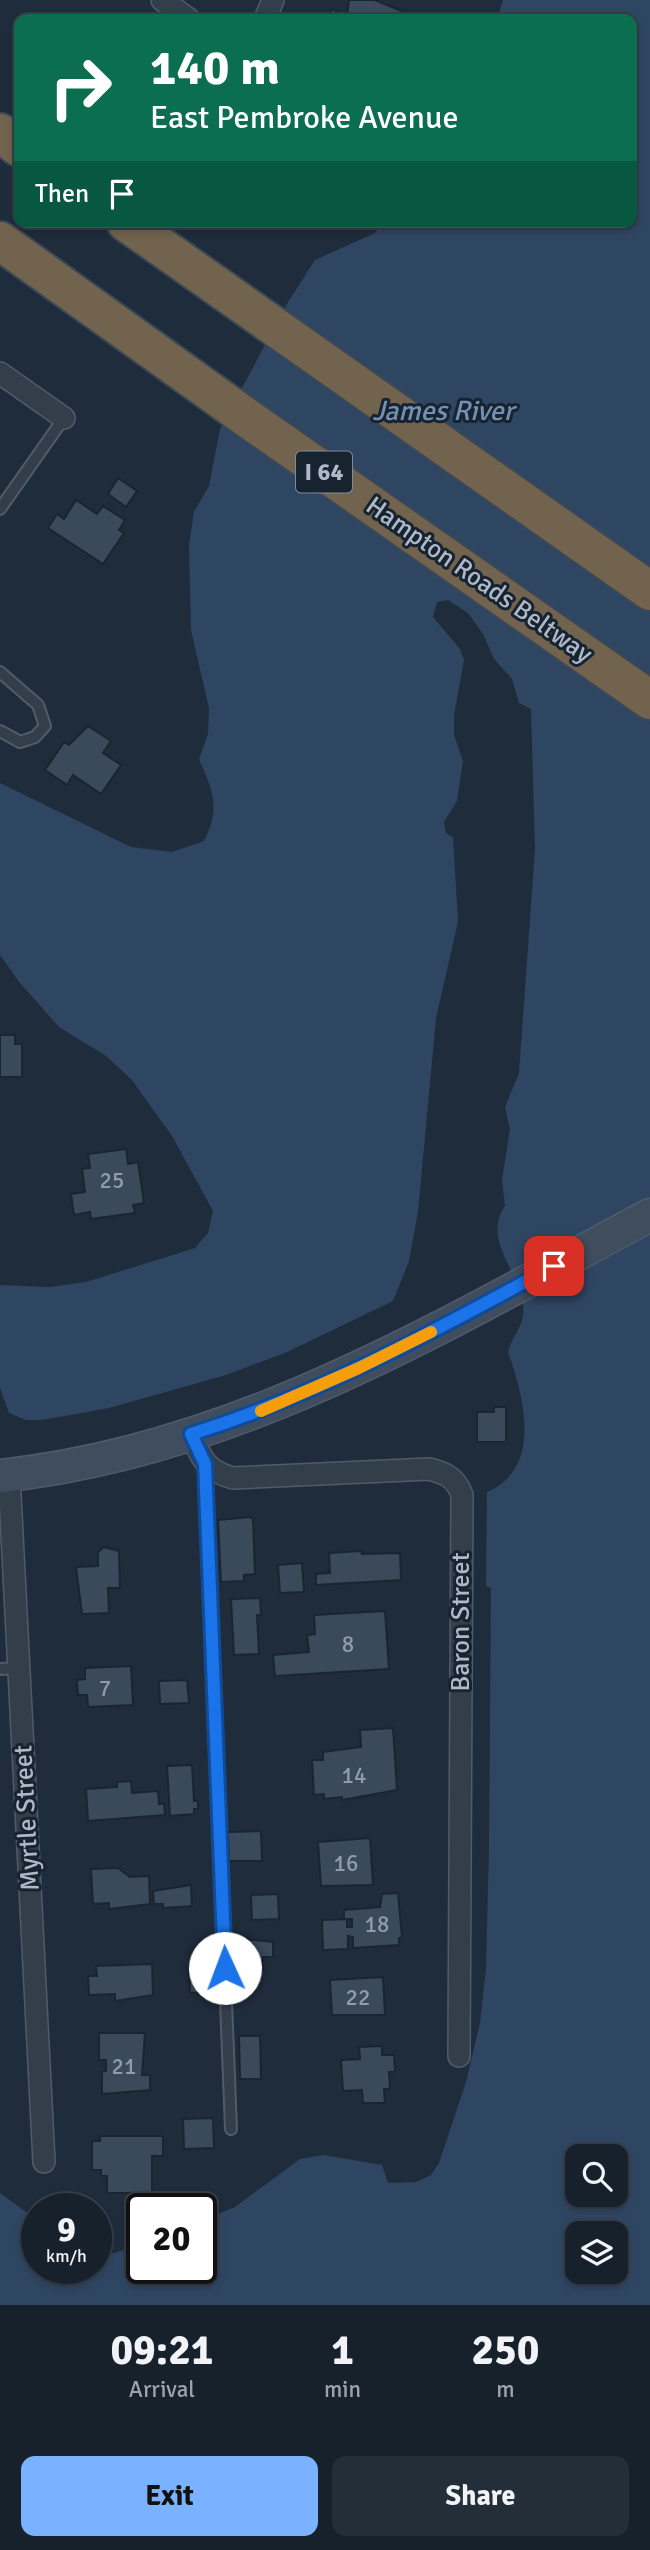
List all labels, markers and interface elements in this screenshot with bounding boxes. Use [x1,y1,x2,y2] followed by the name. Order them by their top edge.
[150,38,280,98] text: 140 m
[35,42,126,133] icon: right
[150,98,458,137] text: East Pembroke Avenue
[103,175,141,213] icon: arrive
[35,178,89,210] text: Then
[372,394,517,428] water label: James River
[296,452,352,492] road number: I 64
[360,490,598,670] street label: Hampton Roads Beltway
[100,1166,124,1195] house number: 25
[524,1236,584,1296] pin
[535,1247,573,1285] icon: arrive
[445,1552,477,1692] street label: Baron Street
[342,1630,354,1659] house number: 8
[99,1674,111,1703] house number: 7
[7,1744,47,1892] street label: Myrtle Street
[342,1761,366,1790] house number: 14
[334,1849,358,1878] house number: 16
[365,1910,389,1939] house number: 18
[188,1931,262,2005] position arrow
[346,1983,370,2012] house number: 22
[112,2052,136,2081] house number: 21
[565,2144,628,2284] map controls
[565,2144,628,2207] button: search
[126,2193,217,2284] speed limit sign: 20
[57,2208,76,2251] text: 9
[565,2221,628,2284] button: layers
[46,2245,87,2267] text: km/h
[110,2325,214,2376] text: 09:21
[331,2325,354,2376] text: 1
[471,2325,540,2376] text: 250
[129,2375,195,2404] text: Arrival
[324,2375,361,2404] text: min
[496,2375,515,2404] text: m
[21,2456,318,2536] button: Exit
[332,2456,629,2536] button: Share

